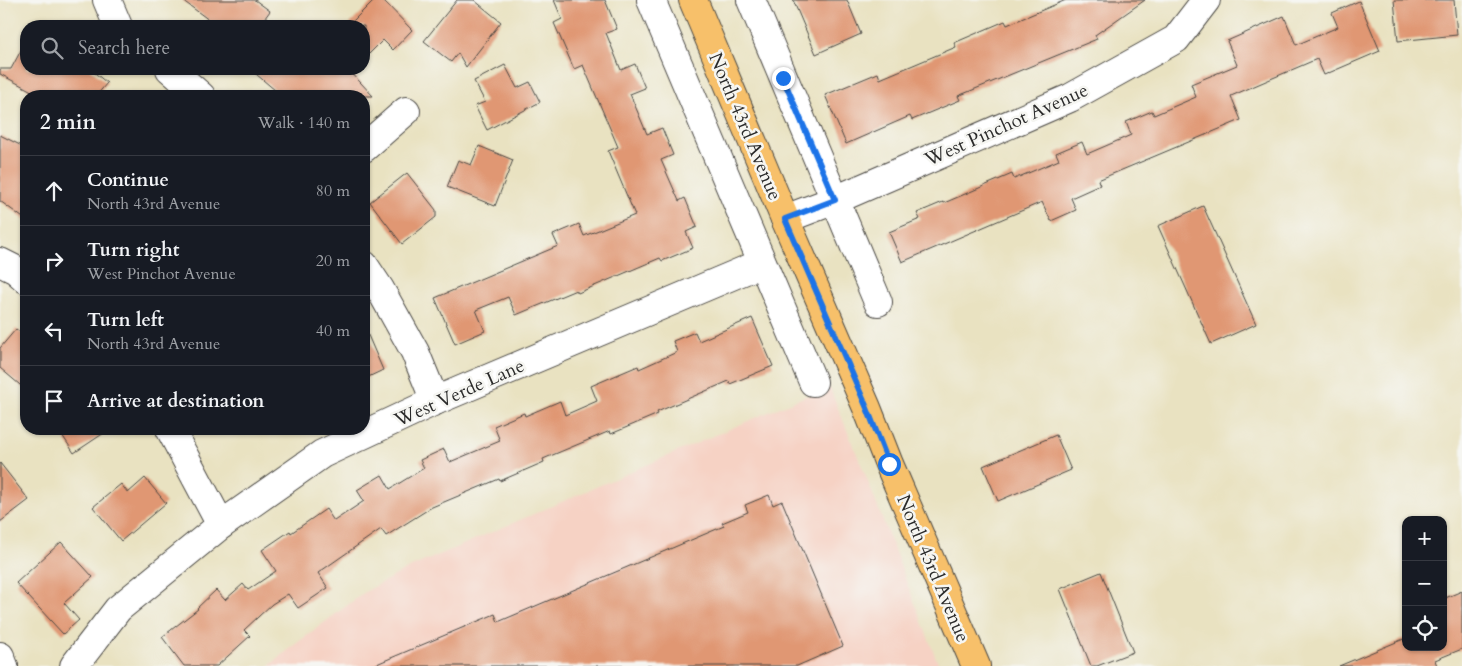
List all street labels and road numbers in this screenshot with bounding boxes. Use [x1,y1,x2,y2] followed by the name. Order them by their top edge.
[702,49,788,204] street label: North 43rd Avenue
[920,77,1092,173] street label: West Pinchot Avenue
[389,353,528,434] street label: West Verde Lane
[890,491,976,646] street label: North 43rd Avenue

